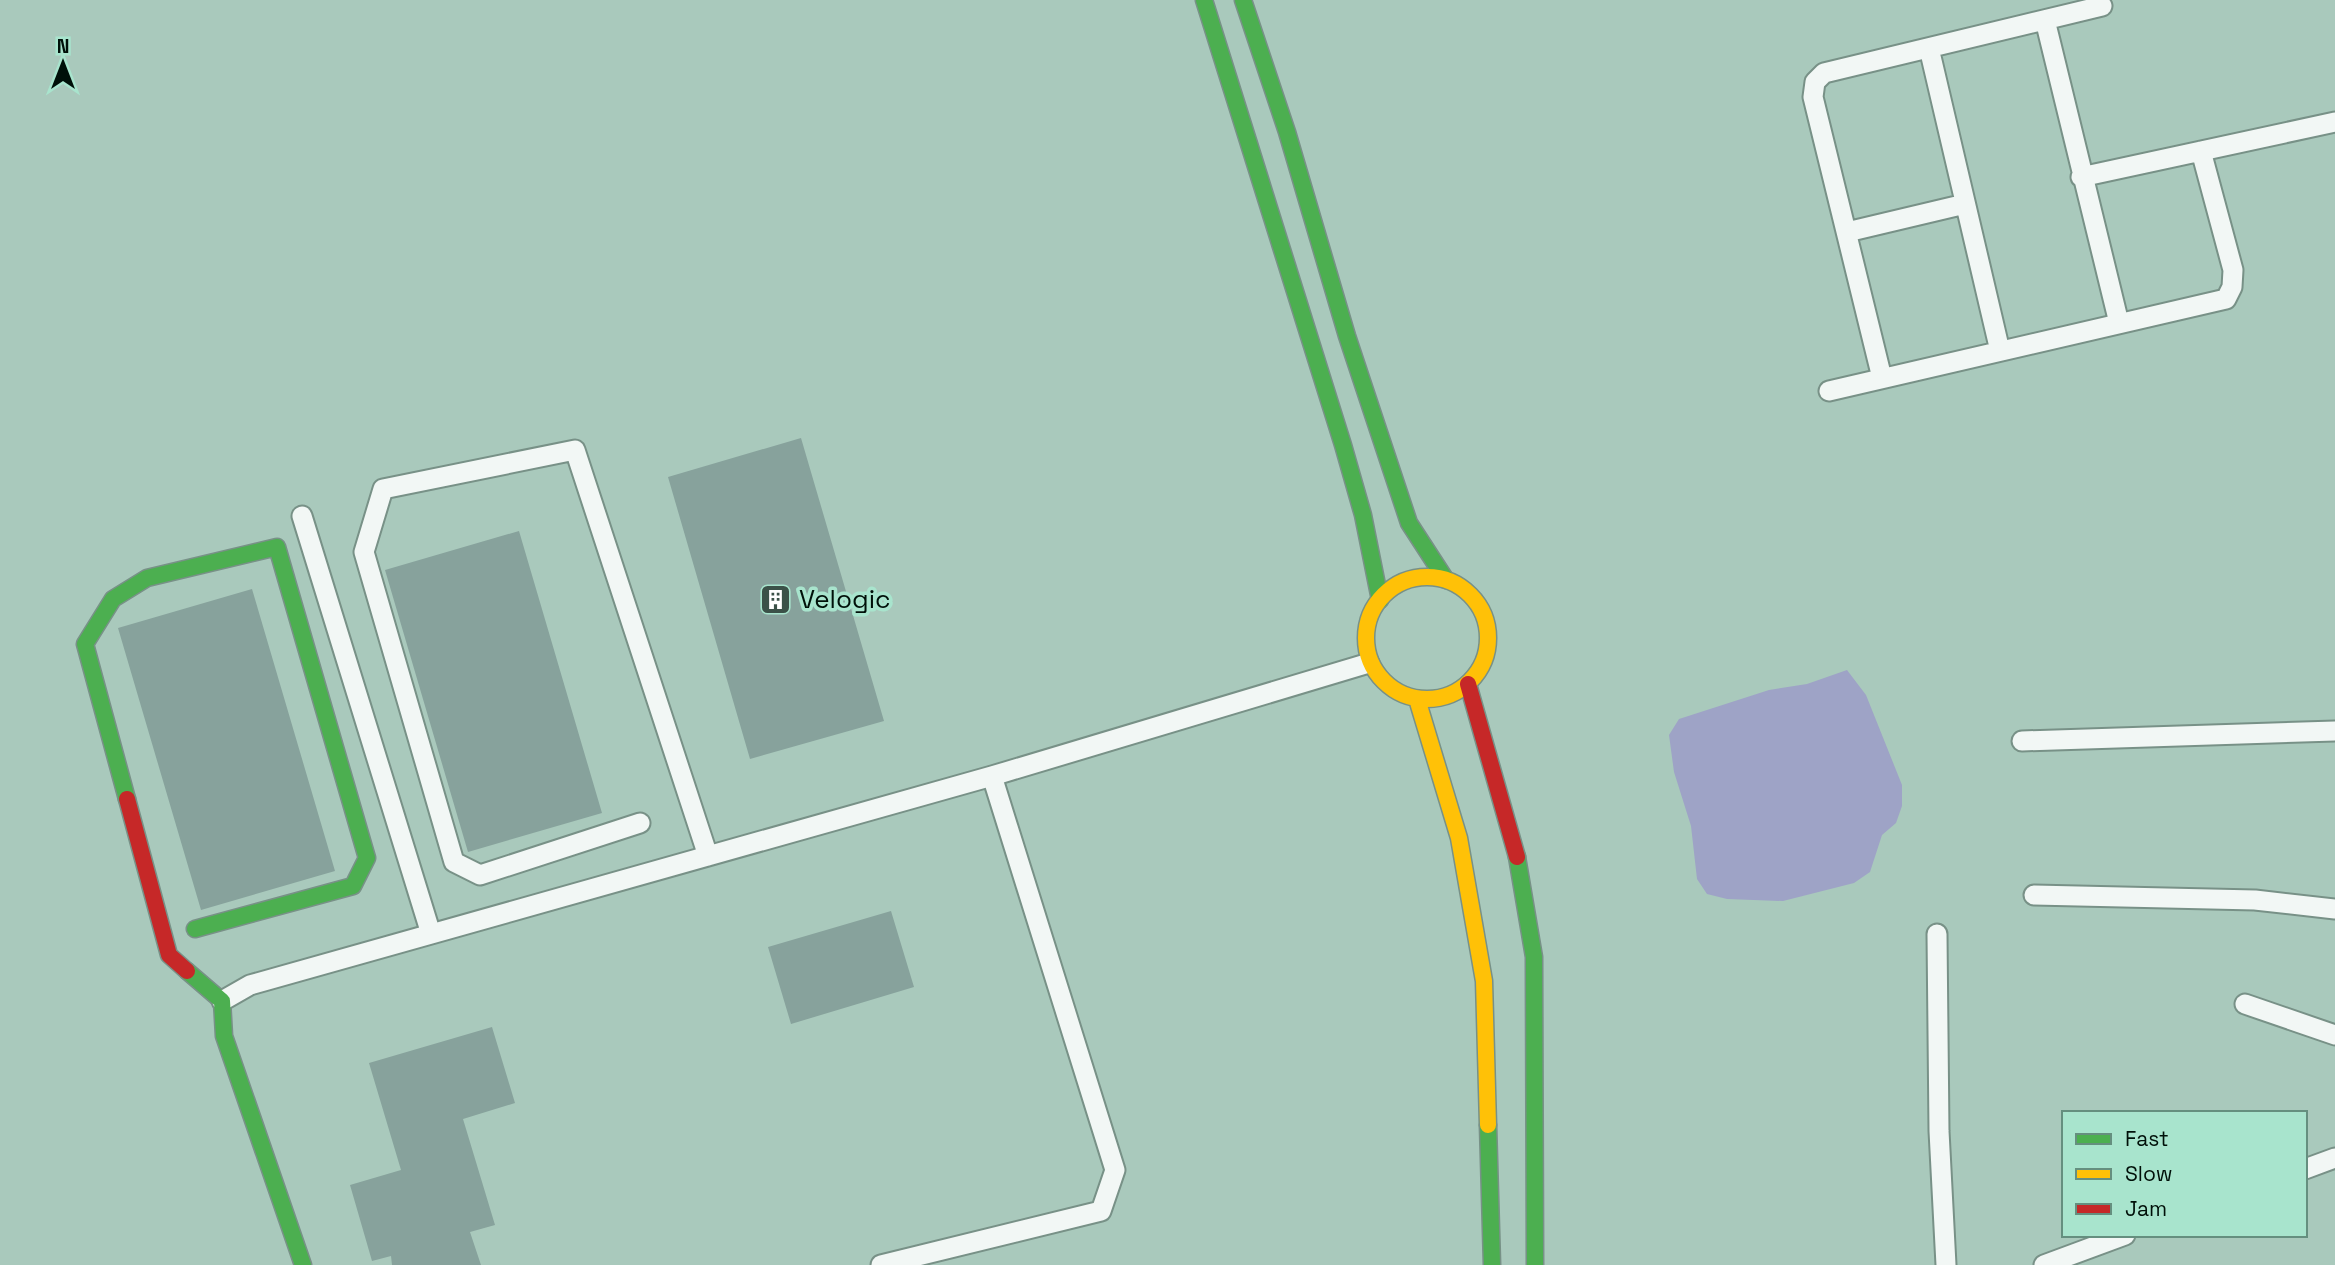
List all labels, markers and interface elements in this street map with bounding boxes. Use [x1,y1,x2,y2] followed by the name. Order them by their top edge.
[28,28,98,98] north arrow
[57,34,69,59] text: N
[759,582,793,616] building icon: Velogic
[799,582,891,616] place label: Velogic
[2062,1111,2307,1237] legend
[2125,1125,2169,1152] text: Fast
[2125,1160,2173,1187] text: Slow
[2125,1195,2167,1222] text: Jam

